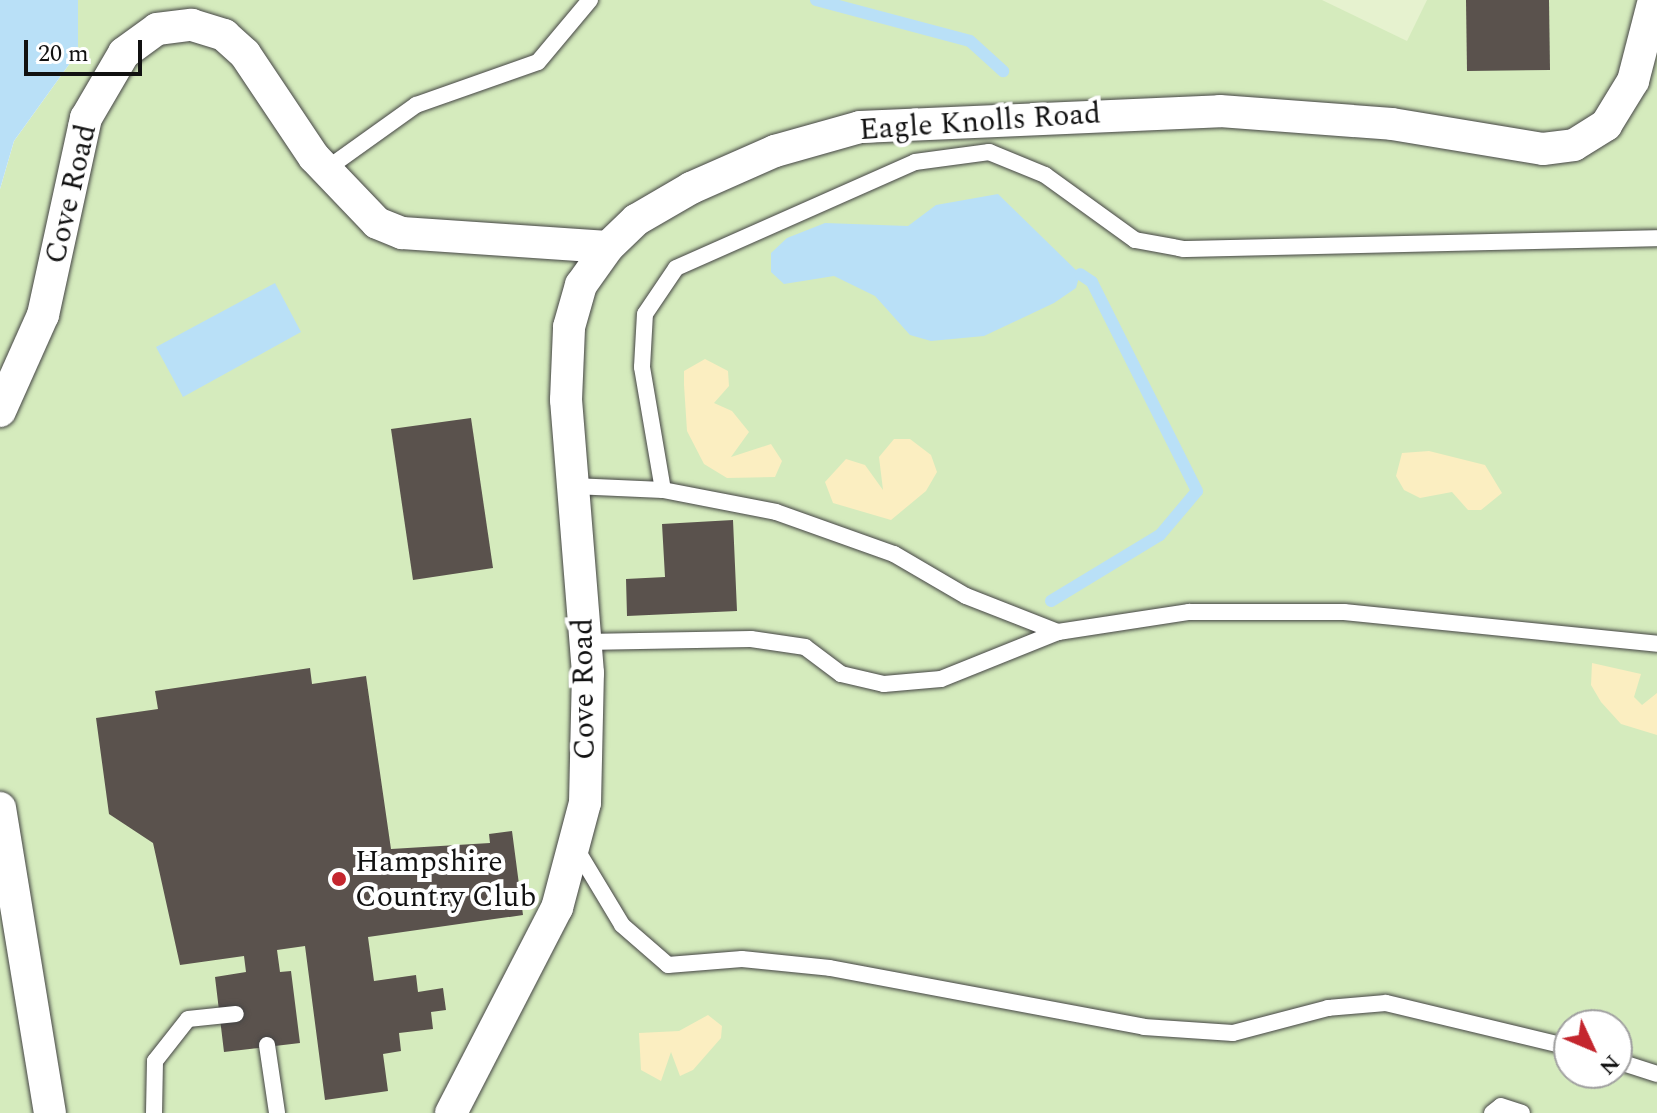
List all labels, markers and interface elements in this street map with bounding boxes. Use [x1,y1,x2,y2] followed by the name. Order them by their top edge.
[28,24,146,74] scale bar
[38,36,89,72] text: 20 m
[858,96,1102,148] street label: Eagle Knolls Road
[37,121,105,267] street label: Cove Road
[565,618,603,760] street label: Cove Road
[355,844,536,914] place label: Hampshire Country Club
[330,870,348,888] marker: Hampshire Country Club
[1553,1009,1633,1089] north arrow
[1591,1047,1627,1083] text: N

